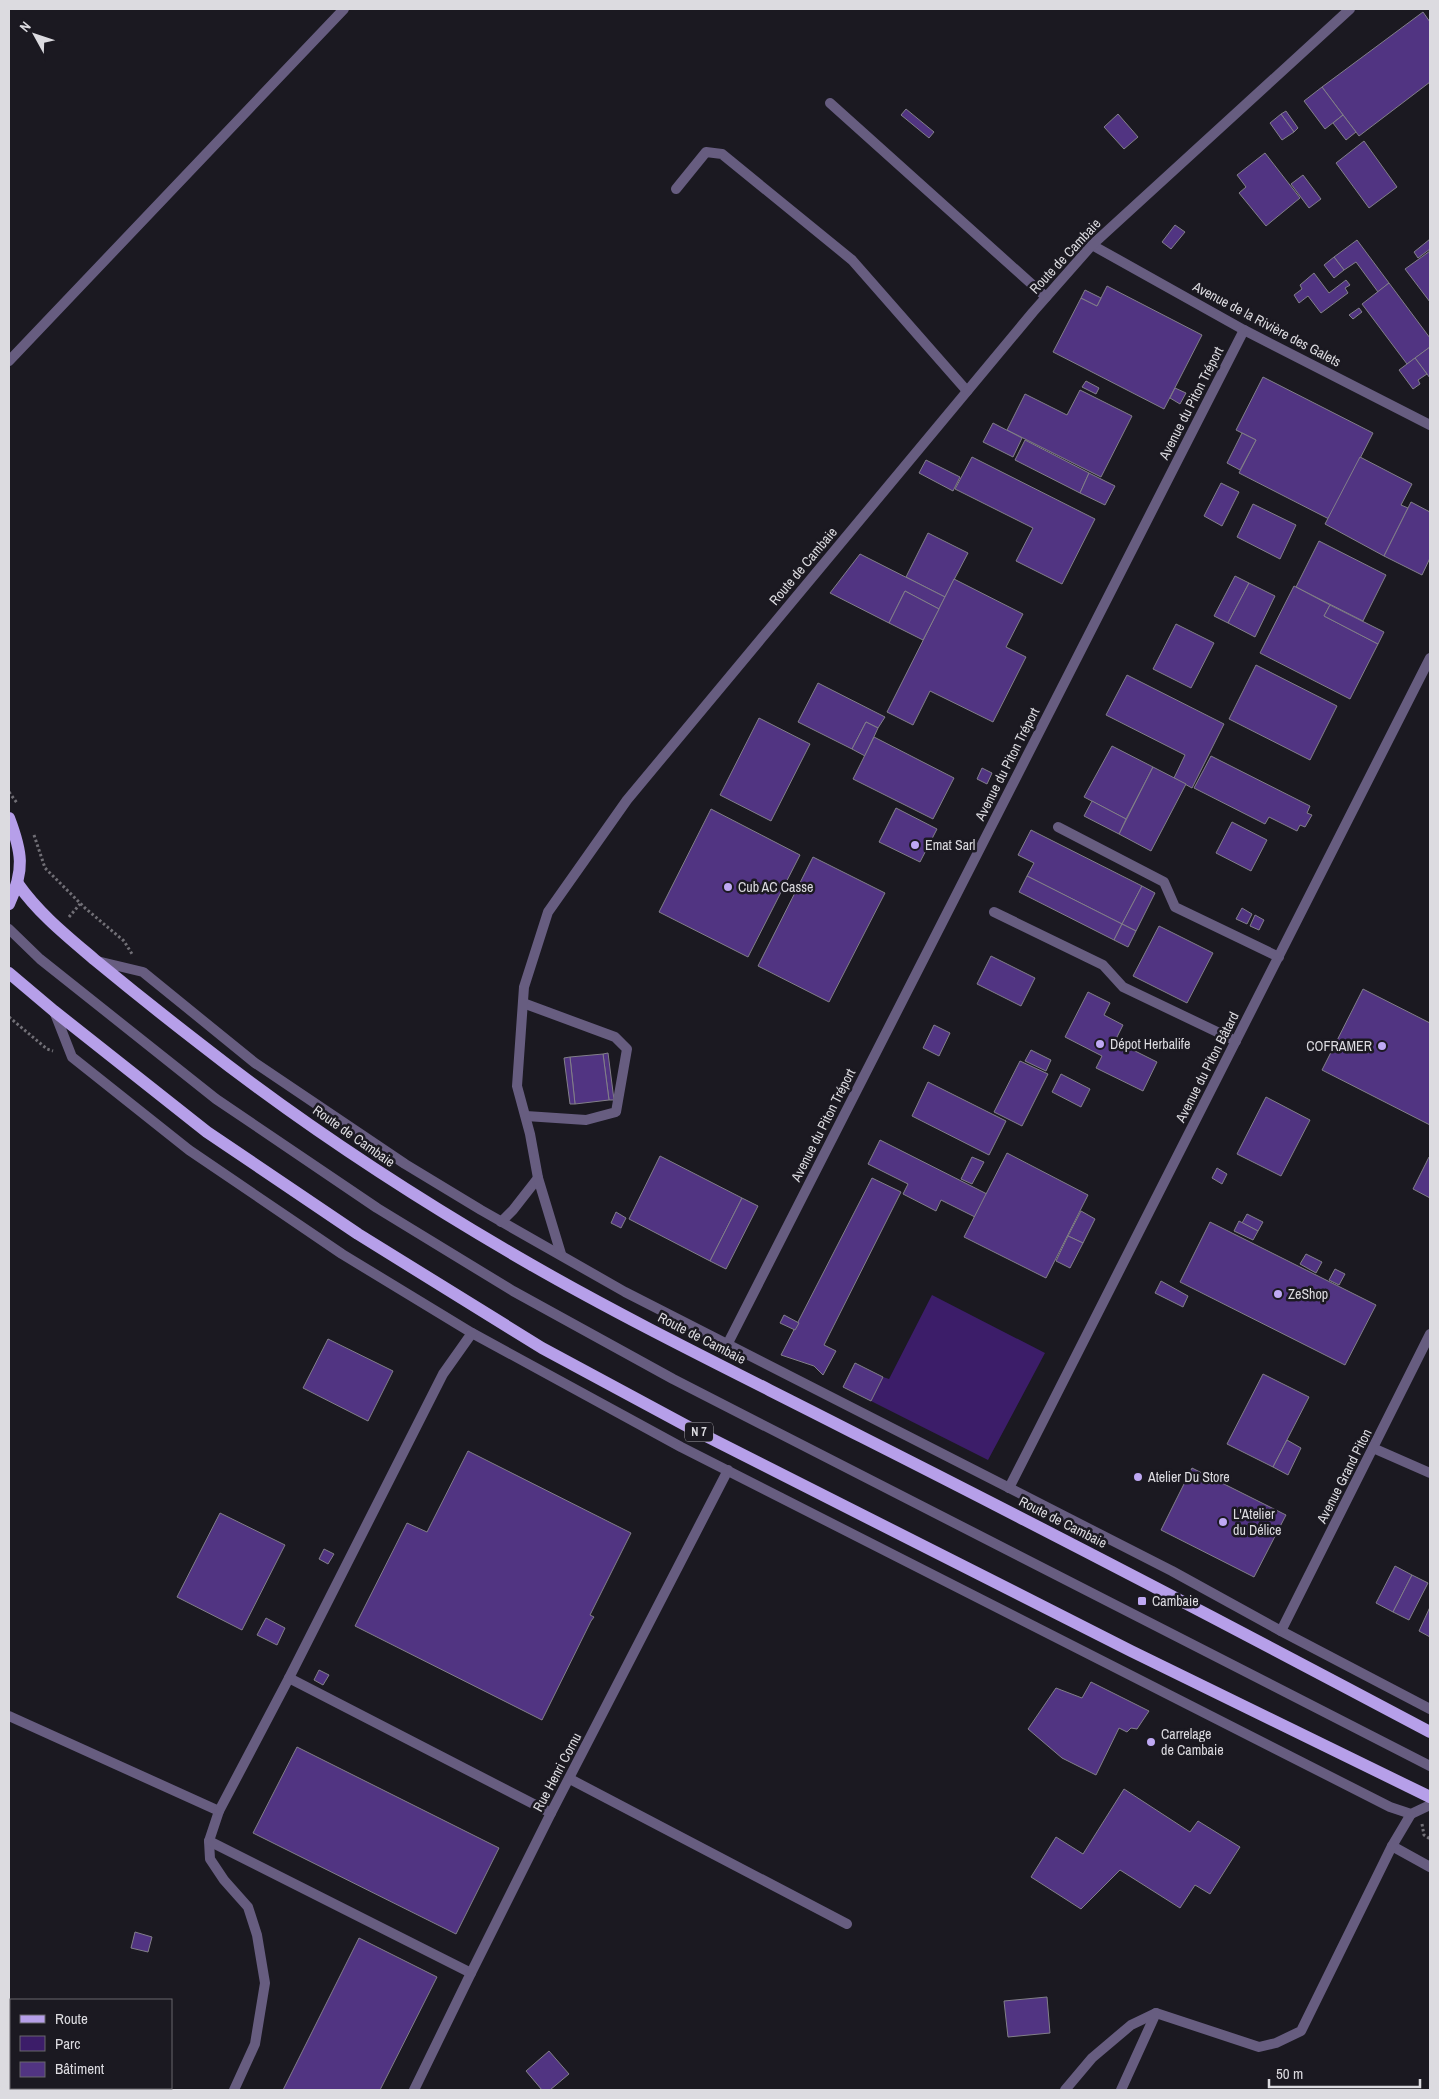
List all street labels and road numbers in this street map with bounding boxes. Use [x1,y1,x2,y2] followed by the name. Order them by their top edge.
[1026,215,1104,297] street label: Route de Cambaie
[1189,277,1344,371] street label: Avenue de la Rivière des Galets
[1154,344,1227,463] street label: Avenue du Piton Tréport
[765,523,841,609] street label: Route de Cambaie
[970,705,1043,824] street label: Avenue du Piton Tréport
[1171,1009,1243,1126] street label: Avenue du Piton Bâtard
[786,1066,859,1185] street label: Avenue du Piton Tréport
[309,1101,399,1171] street label: Route de Cambaie
[655,1308,749,1368] street label: Route de Cambaie
[685,1422,713,1441] road number: N 7
[1312,1426,1376,1527] street label: Avenue Grand Piton
[1016,1492,1110,1552] street label: Route de Cambaie
[529,1729,585,1815] street label: Rue Henri Cornu

